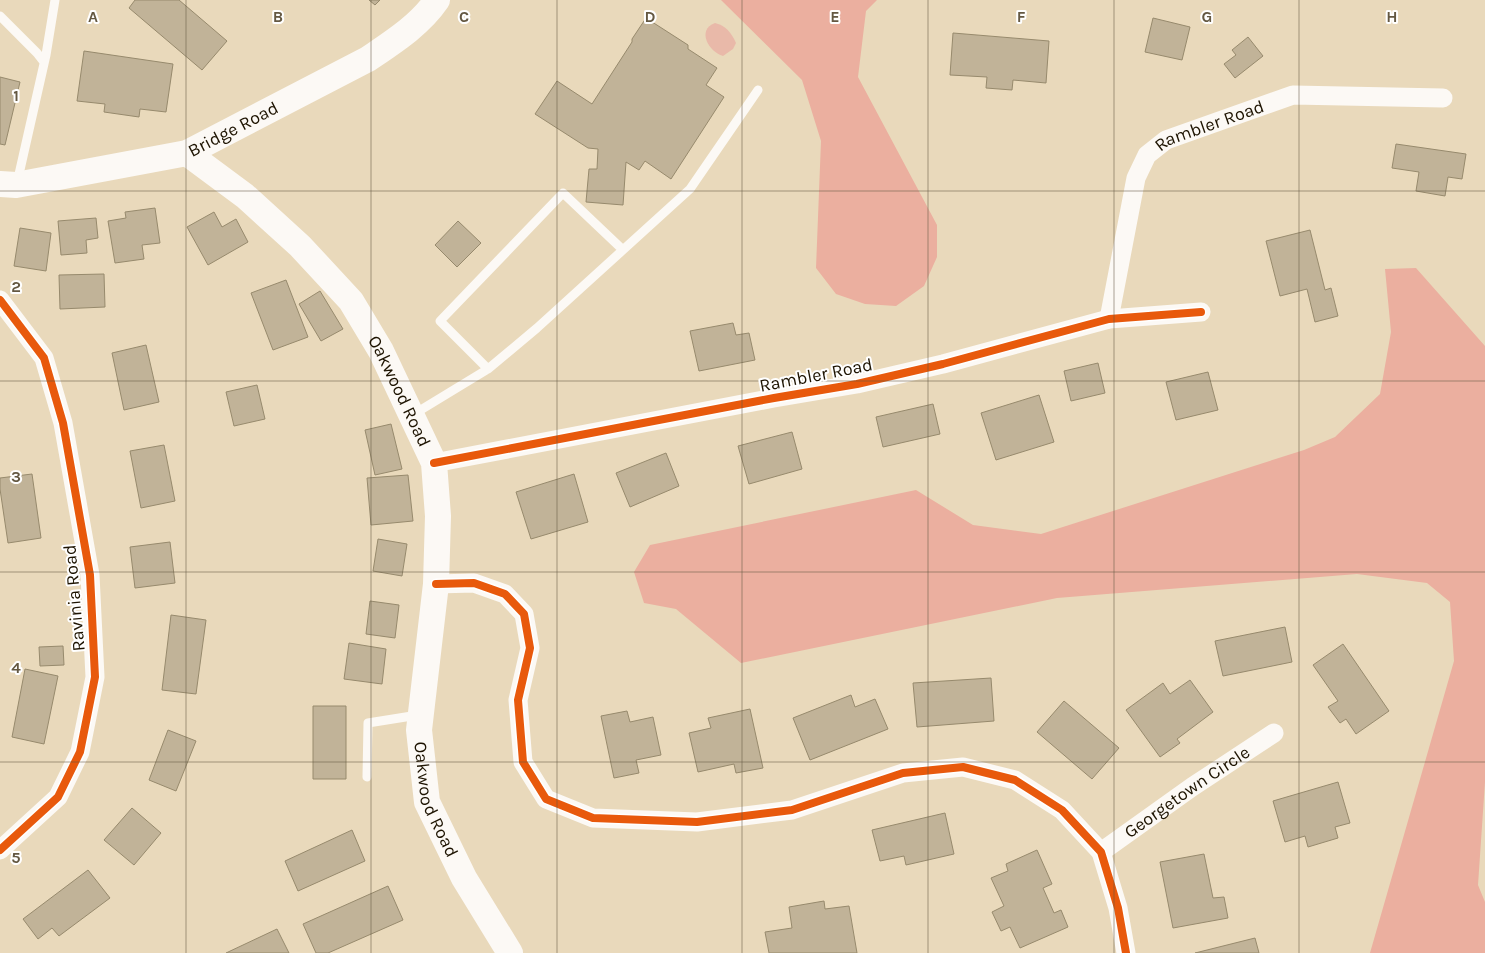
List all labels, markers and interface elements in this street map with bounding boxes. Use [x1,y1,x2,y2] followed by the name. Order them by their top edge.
[88,7,98,26] text: A
[273,7,283,26] text: B
[459,7,469,26] text: C
[645,7,656,26] text: D
[830,7,840,26] text: E
[1017,7,1026,26] text: F
[1202,7,1212,26] text: G
[1386,7,1398,26] text: H
[13,86,19,105] text: 1
[1150,95,1267,156] street label: Rambler Road
[184,96,282,162] street label: Bridge Road
[11,277,21,296] text: 2
[363,331,436,450] street label: Oakwood Road
[757,353,875,397] street label: Rambler Road
[11,467,21,486] text: 3
[58,544,90,652] street label: Ravinia Road
[11,658,21,677] text: 4
[409,740,463,861] street label: Oakwood Road
[1120,741,1254,843] street label: Georgetown Circle
[11,848,21,867] text: 5

